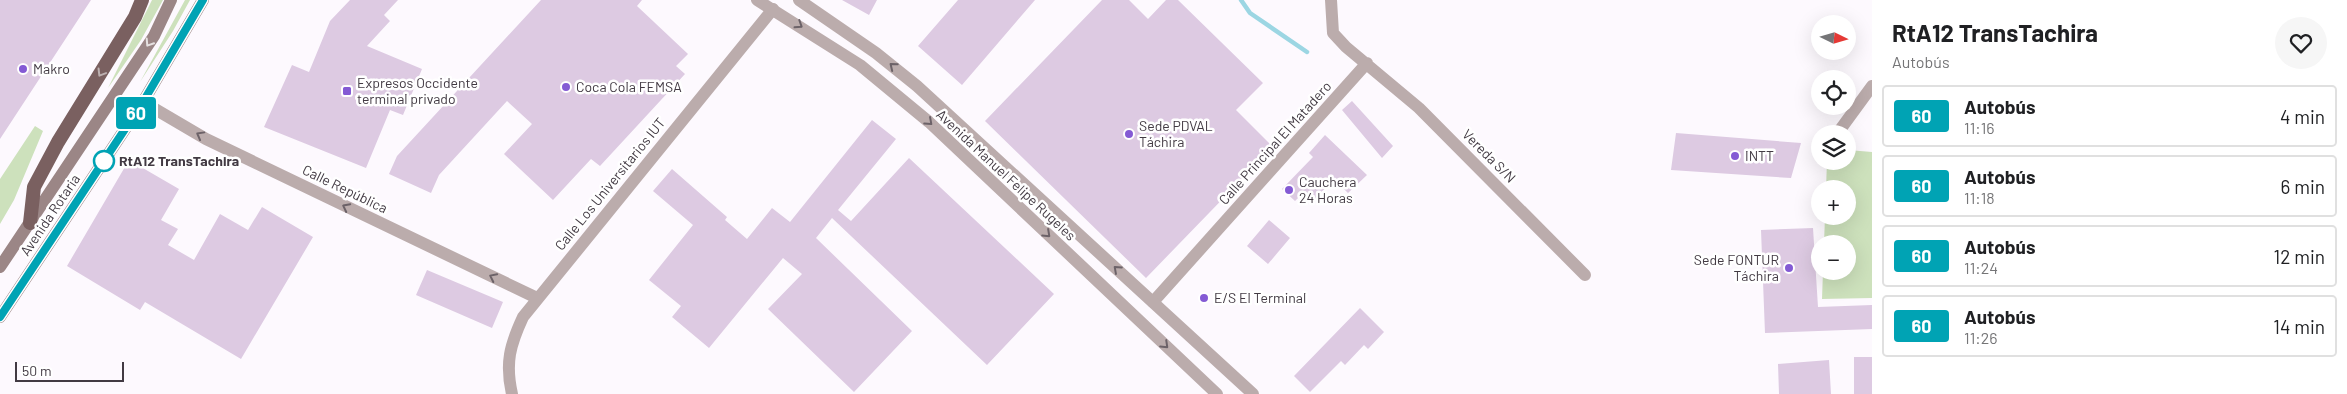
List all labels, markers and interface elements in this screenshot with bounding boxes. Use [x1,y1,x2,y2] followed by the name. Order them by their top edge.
[1811,15,1856,60] north arrow
[1811,15,1856,280] map controls
[2275,17,2327,69] button: heart
[1892,18,2098,47] text: RtA12 TransTachira
[793,19,802,28] one-way arrow
[145,38,155,47] one-way arrow
[1892,52,1950,71] text: Autobús
[33,60,70,77] place label: Makro
[889,62,898,71] one-way arrow
[17,63,29,75] marker: Makro
[97,67,107,76] one-way arrow
[1811,70,1856,115] button: locate
[357,74,478,107] place label: Expresos Occidente terminal privado
[576,78,682,95] place label: Coca Cola FEMSA
[1215,78,1334,208] street label: Calle Principal El Matadero
[560,81,572,93] marker: Coca Cola FEMSA
[341,85,353,97] marker: Expresos Occidente terminal privado
[1964,95,2035,118] text: Autobús
[114,97,158,129] line badge: 60
[126,102,146,124] text: 60
[1912,105,1931,127] text: 60
[2280,105,2325,128] text: 4 min
[933,106,1080,244] street label: Avenida Manuel Felipe Rugeles
[551,114,668,253] street label: Calle Los Universitarios IUT
[923,116,932,125] one-way arrow
[1139,117,1213,150] place label: Sede PDVAL Táchira
[1964,118,1995,137] text: 11:16
[1459,125,1520,186] street label: Vereda S/N
[1811,125,1856,170] button: layers
[1123,128,1135,140] marker: Sede PDVAL Táchira
[197,132,206,142] one-way arrow
[1745,147,1774,164] place label: INTT
[93,150,115,172] marker: RtA12 TransTachira
[1729,150,1741,162] marker: INTT
[119,152,239,169] place label: RtA12 TransTachira
[300,161,390,216] street label: Calle República
[1964,165,2035,188] text: Autobús
[16,171,83,259] street label: Avenida Rotaria
[1299,173,1356,206] place label: Cauchera 24 Horas
[1912,175,1931,197] text: 60
[2281,175,2325,198] text: 6 min
[1811,180,1856,225] button: +
[1283,184,1295,196] marker: Cauchera 24 Horas
[1964,188,1995,207] text: 11:18
[342,203,351,213] one-way arrow
[1041,228,1050,237] one-way arrow
[1811,235,1856,280] button: −
[1964,235,2035,258] text: Autobús
[1912,245,1931,267] text: 60
[2274,245,2325,268] text: 12 min
[1694,251,1779,284] place label: Sede FONTUR Táchira
[1964,258,1998,277] text: 11:24
[1783,262,1795,274] marker: Sede FONTUR Táchira
[1113,266,1122,275] one-way arrow
[489,273,498,283] one-way arrow
[1214,289,1306,306] place label: E/S El Terminal
[1198,292,1210,304] marker: E/S El Terminal
[1964,305,2035,328] text: Autobús
[1912,315,1931,337] text: 60
[2273,315,2325,338] text: 14 min
[1964,328,1998,347] text: 11:26
[1160,339,1169,348] one-way arrow
[15,359,124,382] scale bar
[22,362,51,379] text: 50 m

